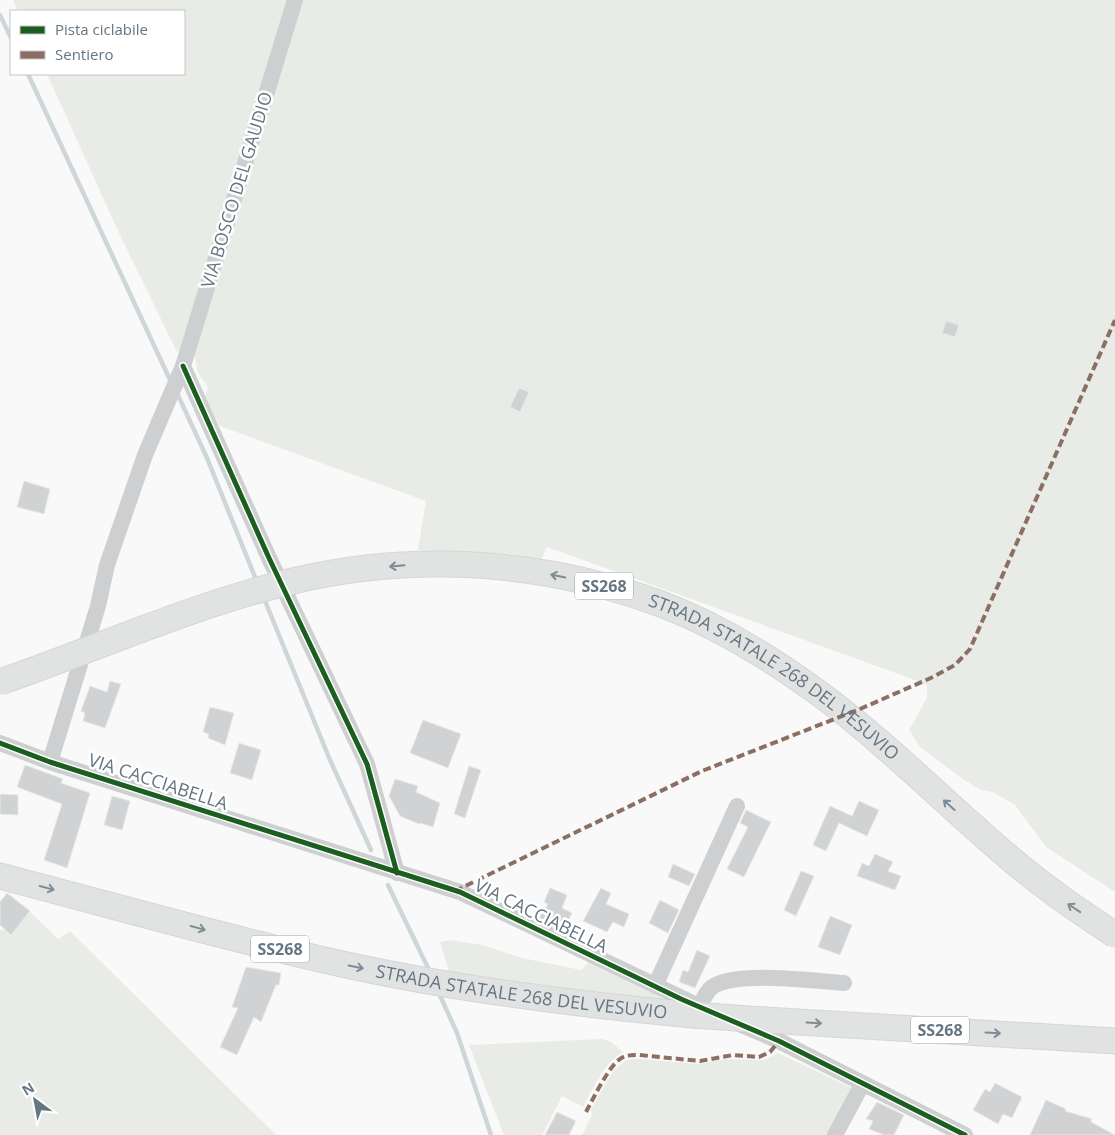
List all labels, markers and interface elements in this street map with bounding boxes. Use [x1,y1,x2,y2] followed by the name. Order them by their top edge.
[10,10,185,75] legend
[55,19,148,39] text: Pista ciclabile
[55,44,114,64] text: Sentiero
[195,89,277,291] street label: VIA BOSCO DEL GAUDIO
[389,561,405,570] one-way arrow
[551,571,567,580] one-way arrow
[575,572,633,600] road number: SS268
[646,588,905,765] street label: STRADA STATALE 268 DEL VESUVIO
[85,747,232,815] street label: VIA CACCIABELLA
[943,800,956,811] one-way arrow
[471,872,613,958] street label: VIA CACCIABELLA
[39,884,55,893] one-way arrow
[1068,903,1082,913] one-way arrow
[189,924,205,933] one-way arrow
[251,936,309,962] road number: SS268
[374,958,668,1024] street label: STRADA STATALE 268 DEL VESUVIO
[347,962,363,972] one-way arrow
[911,1016,969,1044] road number: SS268
[805,1018,821,1027] one-way arrow
[985,1029,1001,1038] one-way arrow
[10,1075,60,1125] north arrow
[18,1077,38,1100] text: N

